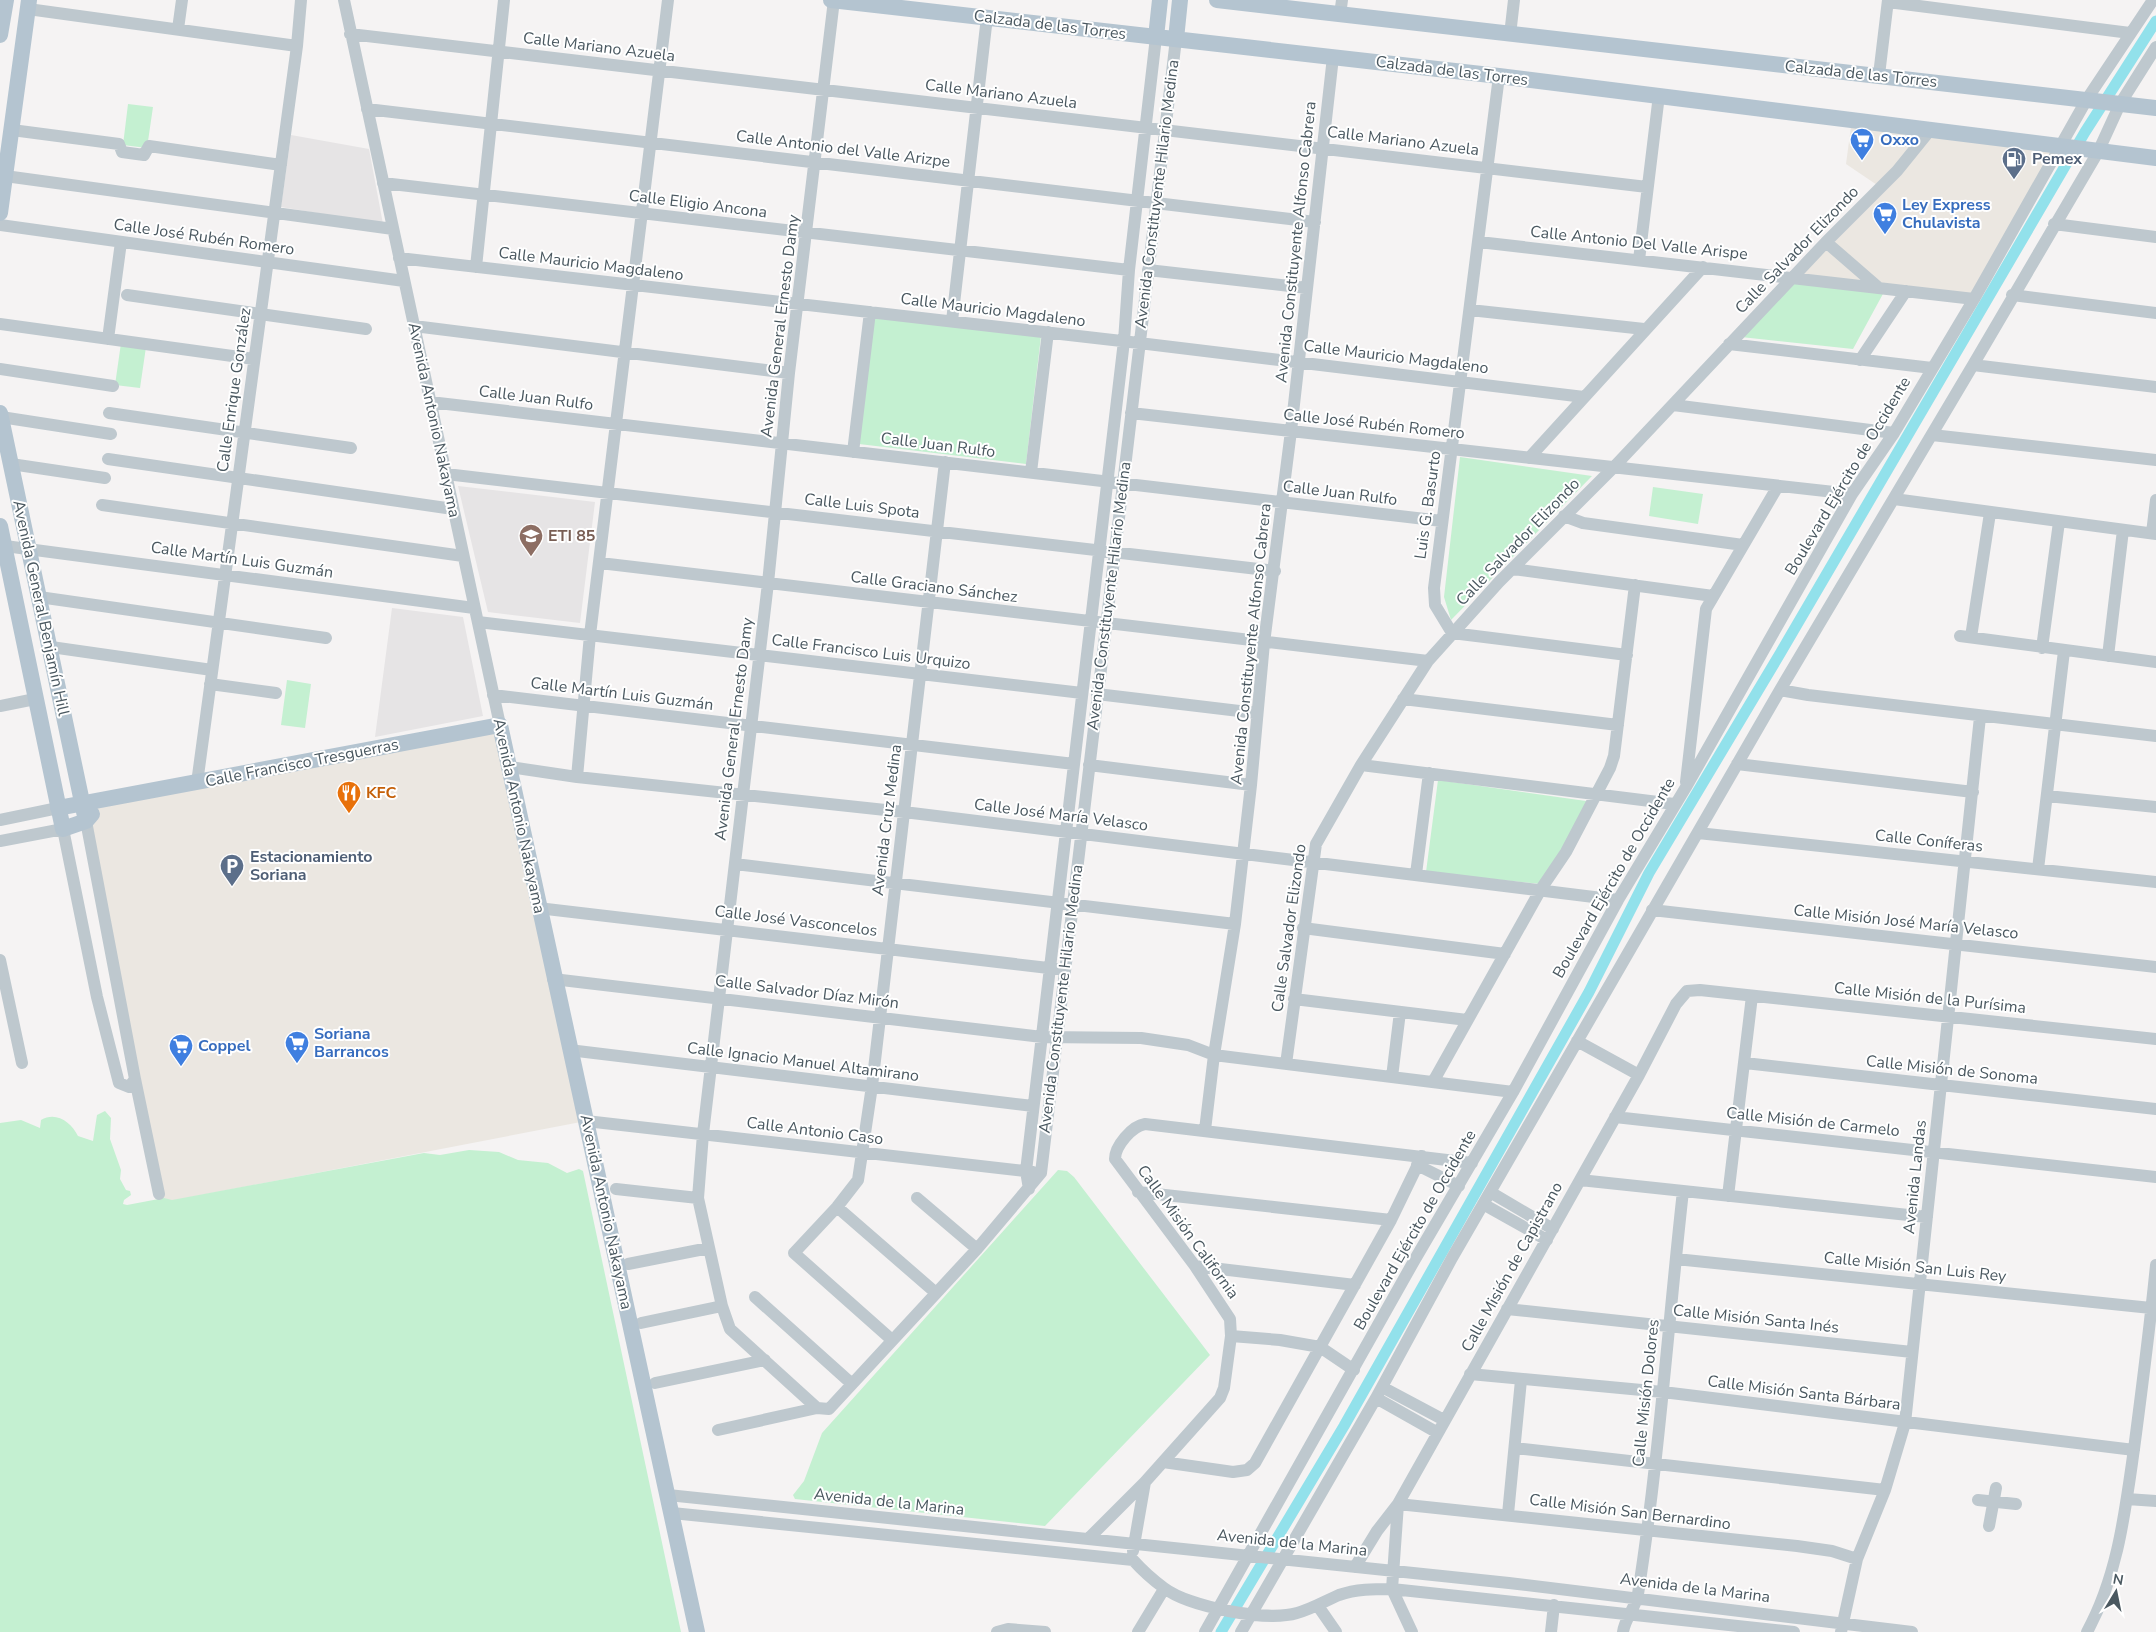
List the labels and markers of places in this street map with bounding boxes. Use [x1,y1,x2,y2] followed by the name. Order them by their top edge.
[1849,127,1875,161] supermarket icon: Oxxo
[1880,129,1919,151] place label: Oxxo
[2001,146,2027,180] fuel station icon: Pemex
[2032,148,2082,170] place label: Pemex
[1902,194,1991,234] place label: Ley Express Chulavista
[1872,201,1898,235] supermarket icon: Ley Express Chulavista
[518,523,544,557] school or university icon: ETI 85
[548,525,595,547] place label: ETI 85
[336,780,362,814] restaurant icon: KFC
[366,782,396,804] place label: KFC
[250,846,372,886] place label: Estacionamiento Soriana
[219,853,245,887] parking icon: Estacionamiento Soriana
[314,1023,389,1063] place label: Soriana Barrancos
[284,1030,310,1064] supermarket icon: Soriana Barrancos
[168,1033,194,1067] supermarket icon: Coppel
[198,1035,251,1057] place label: Coppel

